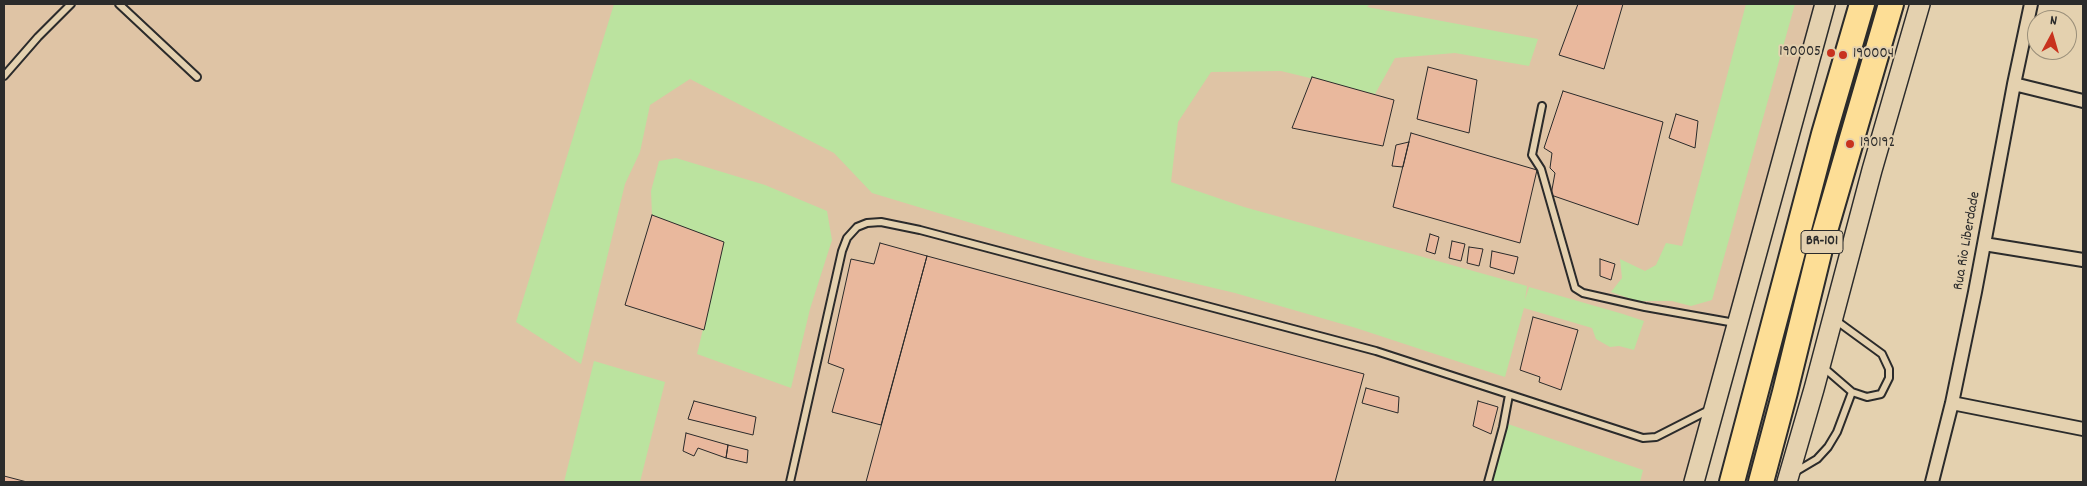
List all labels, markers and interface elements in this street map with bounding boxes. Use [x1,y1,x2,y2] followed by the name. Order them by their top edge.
[2027,10,2077,60] north arrow
[2049,11,2058,31] text: N
[1779,44,1821,62] place label: 190005
[1853,46,1894,64] place label: 190004
[1825,47,1837,59] marker: 190005
[1837,49,1849,61] marker: 190004
[1860,135,1895,153] place label: 190192
[1844,138,1856,150] marker: 190192
[1950,190,1986,292] street label: Rua Rio Liberdade
[1801,230,1843,253] road number: BR-101

